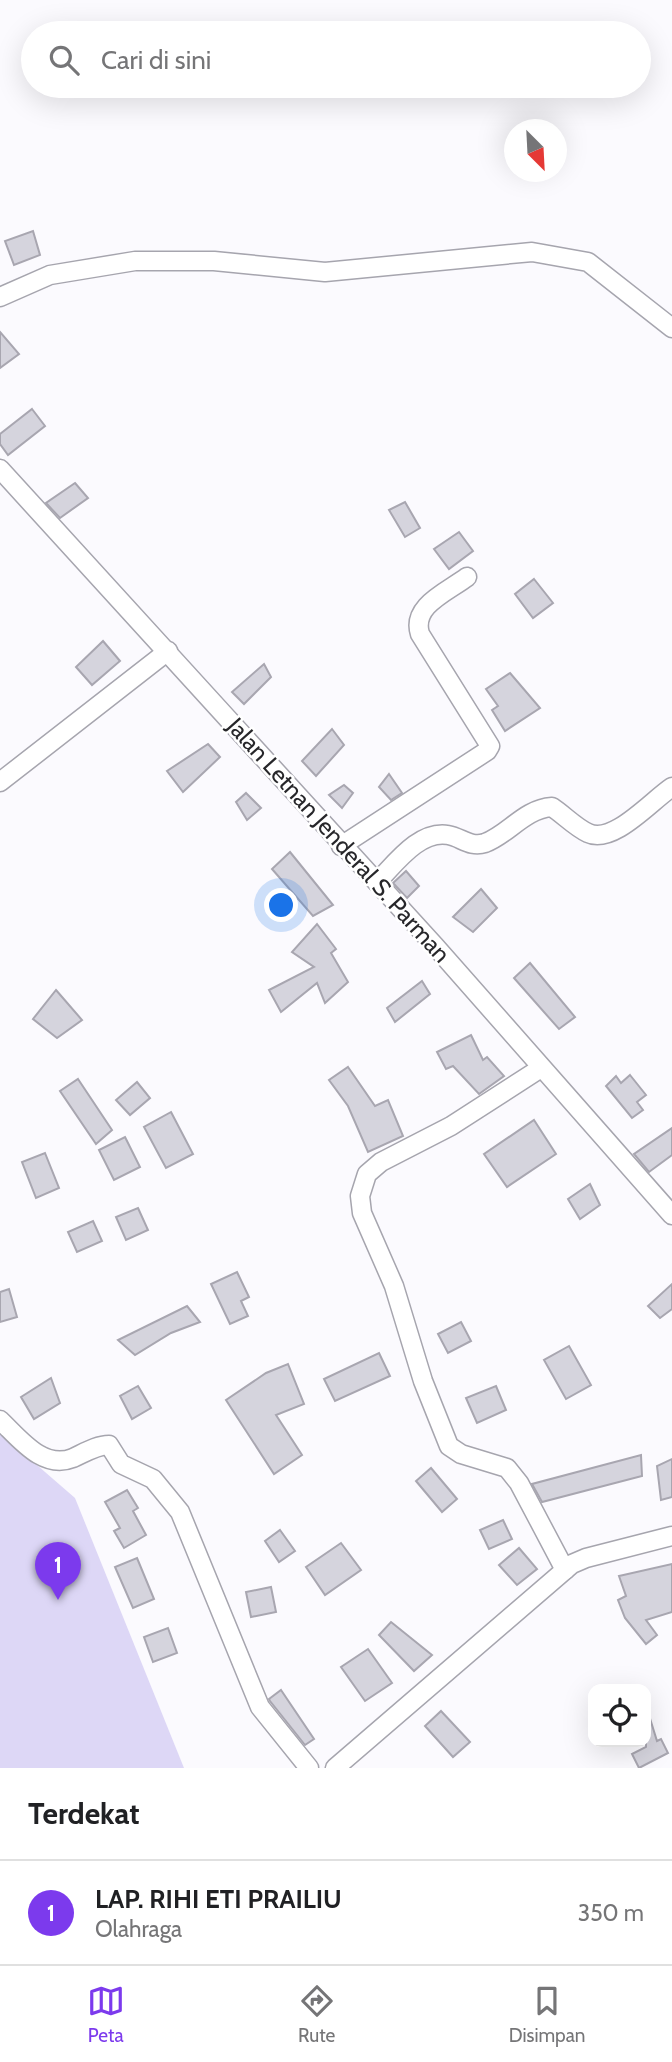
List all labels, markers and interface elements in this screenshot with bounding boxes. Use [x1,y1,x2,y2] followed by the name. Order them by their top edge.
[21,21,651,98] search box
[45,41,83,79] icon: search
[101,44,211,76] text: Cari di sini
[504,119,567,182] north arrow
[221,711,457,968] street label: Jalan Letnan Jenderal S. Parman
[264,888,298,922] your location
[35,1542,81,1600] pin: 1
[588,1684,651,1747] map controls
[588,1684,651,1747] button: locate
[28,1795,140,1832] text: Terdekat
[95,1883,342,1915] text: LAP. RIHI ETI PRAILIU
[47,1899,55,1927] text: 1
[578,1899,644,1927] text: 350 m
[95,1915,182,1943] text: Olahraga
[87,1982,125,2047] tab: Peta
[298,1982,336,2047] tab: Rute
[509,1982,585,2047] tab: Disimpan

